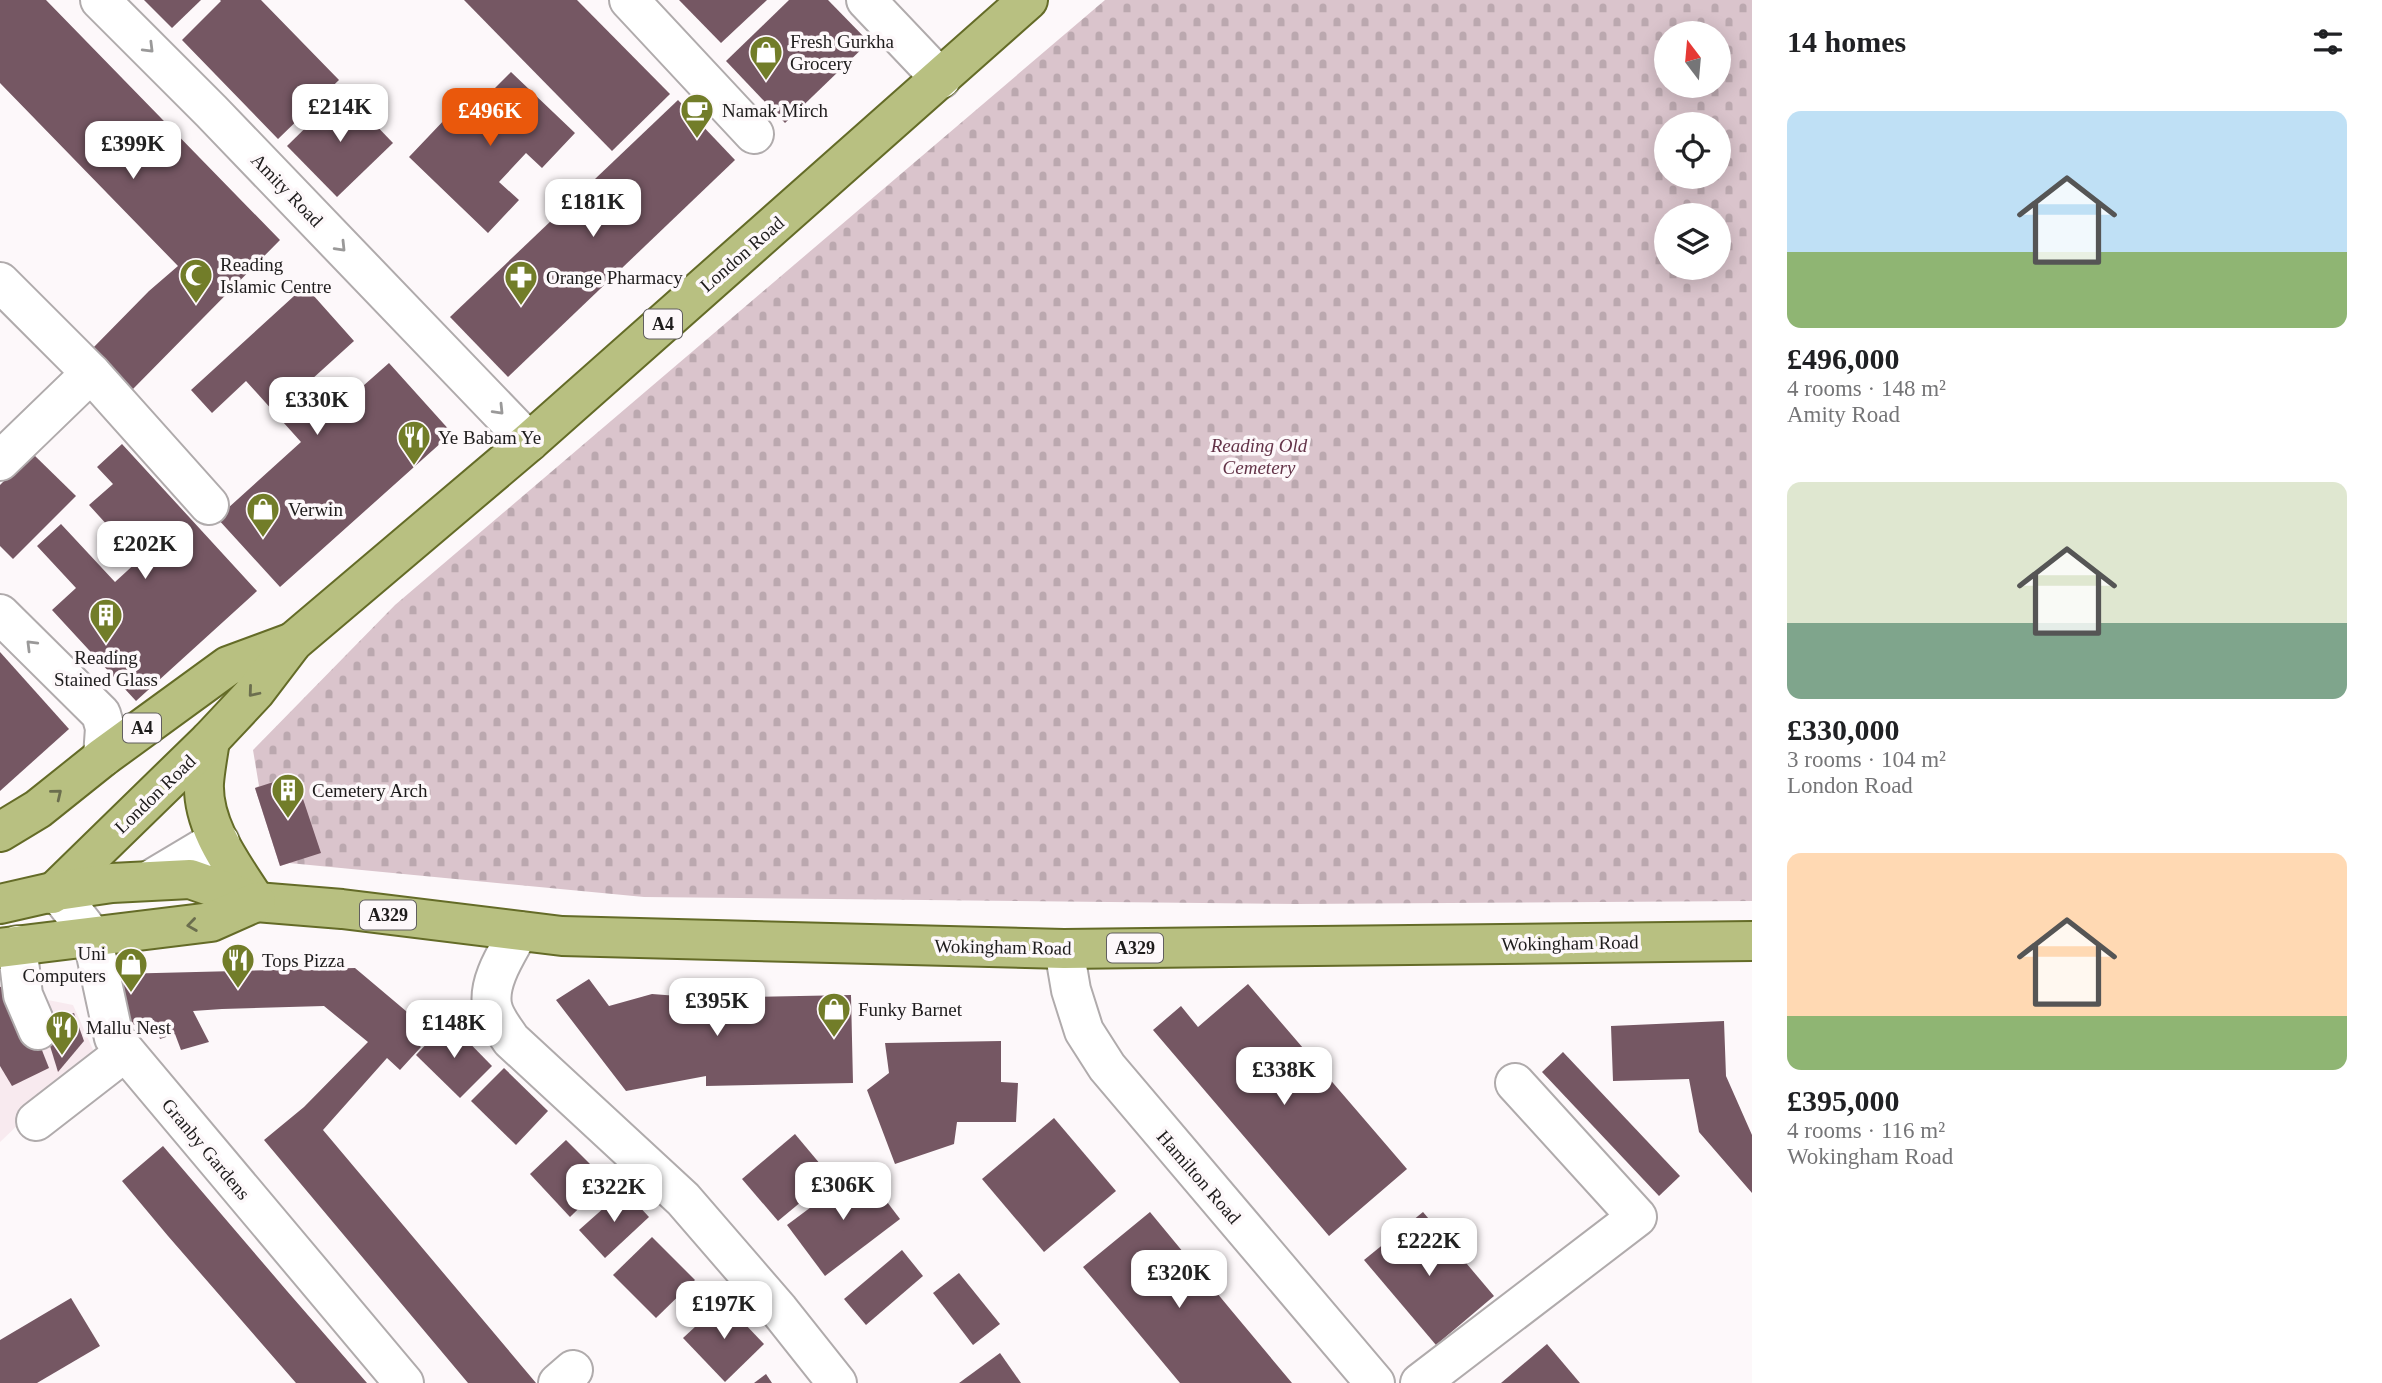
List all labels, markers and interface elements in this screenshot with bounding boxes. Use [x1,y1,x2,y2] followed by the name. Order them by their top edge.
[1654,21,1731,98] north arrow
[1654,21,1731,280] map controls
[2309,23,2347,61] icon: filters
[1787,25,1906,58] text: 14 homes
[790,31,895,74] place label: Fresh Gurkha Grocery
[747,33,785,82] shop icon: Fresh Gurkha Grocery
[140,40,153,53] one-way arrow
[291,85,389,144] pin: £214K
[441,88,539,148] pin: £496K
[678,91,716,140] cafe icon: Namak Mirch
[308,94,372,119] text: £214K
[458,98,522,123] text: £496K
[722,100,829,121] place label: Namak Mirch
[1654,112,1731,189] button: locate
[84,122,182,181] pin: £399K
[101,131,165,156] text: £399K
[247,149,327,231] street label: Amity Road
[2004,157,2130,283] icon: home
[544,180,642,239] pin: £181K
[561,189,625,214] text: £181K
[1654,203,1731,280] button: layers
[696,212,788,296] street label: London Road
[333,238,346,251] one-way arrow
[220,254,331,297] place label: Reading Islamic Centre
[177,256,215,305] mosque icon: Reading Islamic Centre
[502,258,540,307] pharmacy icon: Orange Pharmacy
[546,267,683,288] place label: Orange Pharmacy
[644,310,682,338] road number: A4
[1787,342,1900,375] text: £496,000
[1787,376,1946,401] text: 4 rooms · 148 m²
[268,378,366,437] pin: £330K
[285,387,349,412] text: £330K
[491,402,504,415] one-way arrow
[1787,402,1900,427] text: Amity Road
[395,418,433,467] restaurant icon: Ye Babam Ye
[438,427,541,448] place label: Ye Babam Ye
[1210,435,1308,478] park label: Reading Old Cemetery
[244,490,282,539] shop icon: Verwin
[288,499,343,520] place label: Verwin
[96,522,194,581] pin: £202K
[2004,528,2130,654] icon: home
[113,531,177,556] text: £202K
[87,596,125,645] building icon: Reading Stained Glass
[26,640,39,653] one-way arrow
[54,647,158,690] place label: Reading Stained Glass
[249,684,261,697] one-way arrow
[1787,713,1900,746] text: £330,000
[123,714,161,742] road number: A4
[1787,747,1946,772] text: 3 rooms · 104 m²
[110,750,200,838] street label: London Road
[269,771,307,820] building icon: Cemetery Arch
[1787,773,1913,798] text: London Road
[312,780,428,801] place label: Cemetery Arch
[48,790,61,802] one-way arrow
[2004,899,2130,1025] icon: home
[360,900,416,930] road number: A329
[186,917,198,932] one-way arrow
[1501,931,1639,955] street label: Wokingham Road
[1107,933,1163,962] road number: A329
[934,935,1072,959] street label: Wokingham Road
[219,941,257,990] restaurant icon: Tops Pizza
[23,943,106,986] place label: Uni Computers
[112,945,150,994] shop icon: Uni Computers
[262,950,345,971] place label: Tops Pizza
[668,978,766,1038] pin: £395K
[685,988,749,1013] text: £395K
[815,990,853,1039] shop icon: Funky Barnet
[858,999,963,1020] place label: Funky Barnet
[405,1000,503,1060] pin: £148K
[43,1008,81,1057] restaurant icon: Mallu Nest
[422,1010,486,1035] text: £148K
[86,1017,172,1038] place label: Mallu Nest
[1235,1048,1333,1107] pin: £338K
[1252,1057,1316,1082] text: £338K
[1787,1084,1900,1117] text: £395,000
[158,1094,254,1204] street label: Granby Gardens
[1787,1118,1945,1143] text: 4 rooms · 116 m²
[1153,1126,1246,1228] street label: Hamilton Road
[1787,1144,1953,1169] text: Wokingham Road
[794,1162,892,1222] pin: £306K
[565,1164,663,1224] pin: £322K
[811,1172,875,1197] text: £306K
[582,1174,646,1199] text: £322K
[1380,1218,1478,1278] pin: £222K
[1397,1228,1461,1253] text: £222K
[1130,1250,1228,1310] pin: £320K
[1147,1260,1211,1285] text: £320K
[675,1282,773,1341] pin: £197K
[692,1291,756,1316] text: £197K

